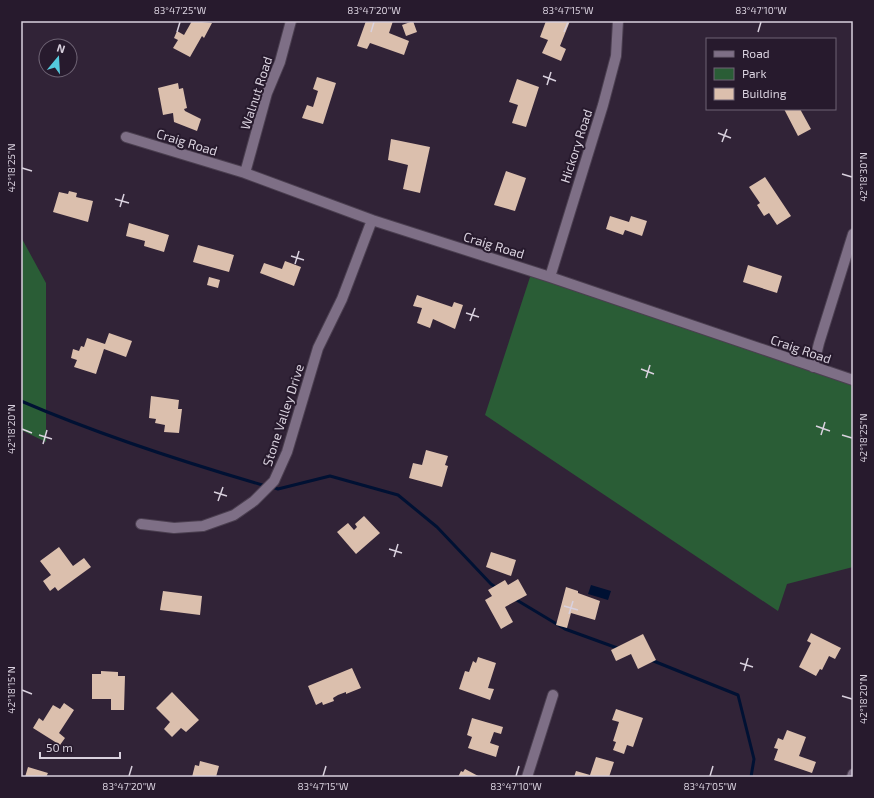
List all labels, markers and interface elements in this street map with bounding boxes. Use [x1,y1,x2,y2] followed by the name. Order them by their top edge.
[154,4,207,16] text: 83°47'25"W
[347,4,401,16] text: 83°47'20"W
[543,4,594,16] text: 83°47'15"W
[735,4,787,16] text: 83°47'10"W
[38,38,78,78] north arrow
[706,38,836,110] legend
[55,41,67,55] text: N
[742,46,770,60] text: Road
[237,54,275,132] street label: Walnut Road
[742,66,767,80] text: Park
[742,86,787,100] text: Building
[557,107,595,185] street label: Hickory Road
[155,125,219,159] street label: Craig Road
[5,143,17,193] text: 42°18'25"N
[857,152,869,202] text: 42°18'30"N
[462,228,526,262] street label: Craig Road
[769,331,833,367] street label: Craig Road
[259,362,307,468] street label: Stone Valley Drive
[5,404,17,454] text: 42°18'20"N
[857,413,869,463] text: 42°18'25"N
[5,666,17,714] text: 42°18'15"N
[857,674,869,724] text: 42°18'20"N
[40,734,120,760] scale bar
[46,740,73,754] text: 50 m
[102,780,156,792] text: 83°47'20"W
[298,780,349,792] text: 83°47'15"W
[490,780,542,792] text: 83°47'10"W
[683,780,737,792] text: 83°47'05"W

